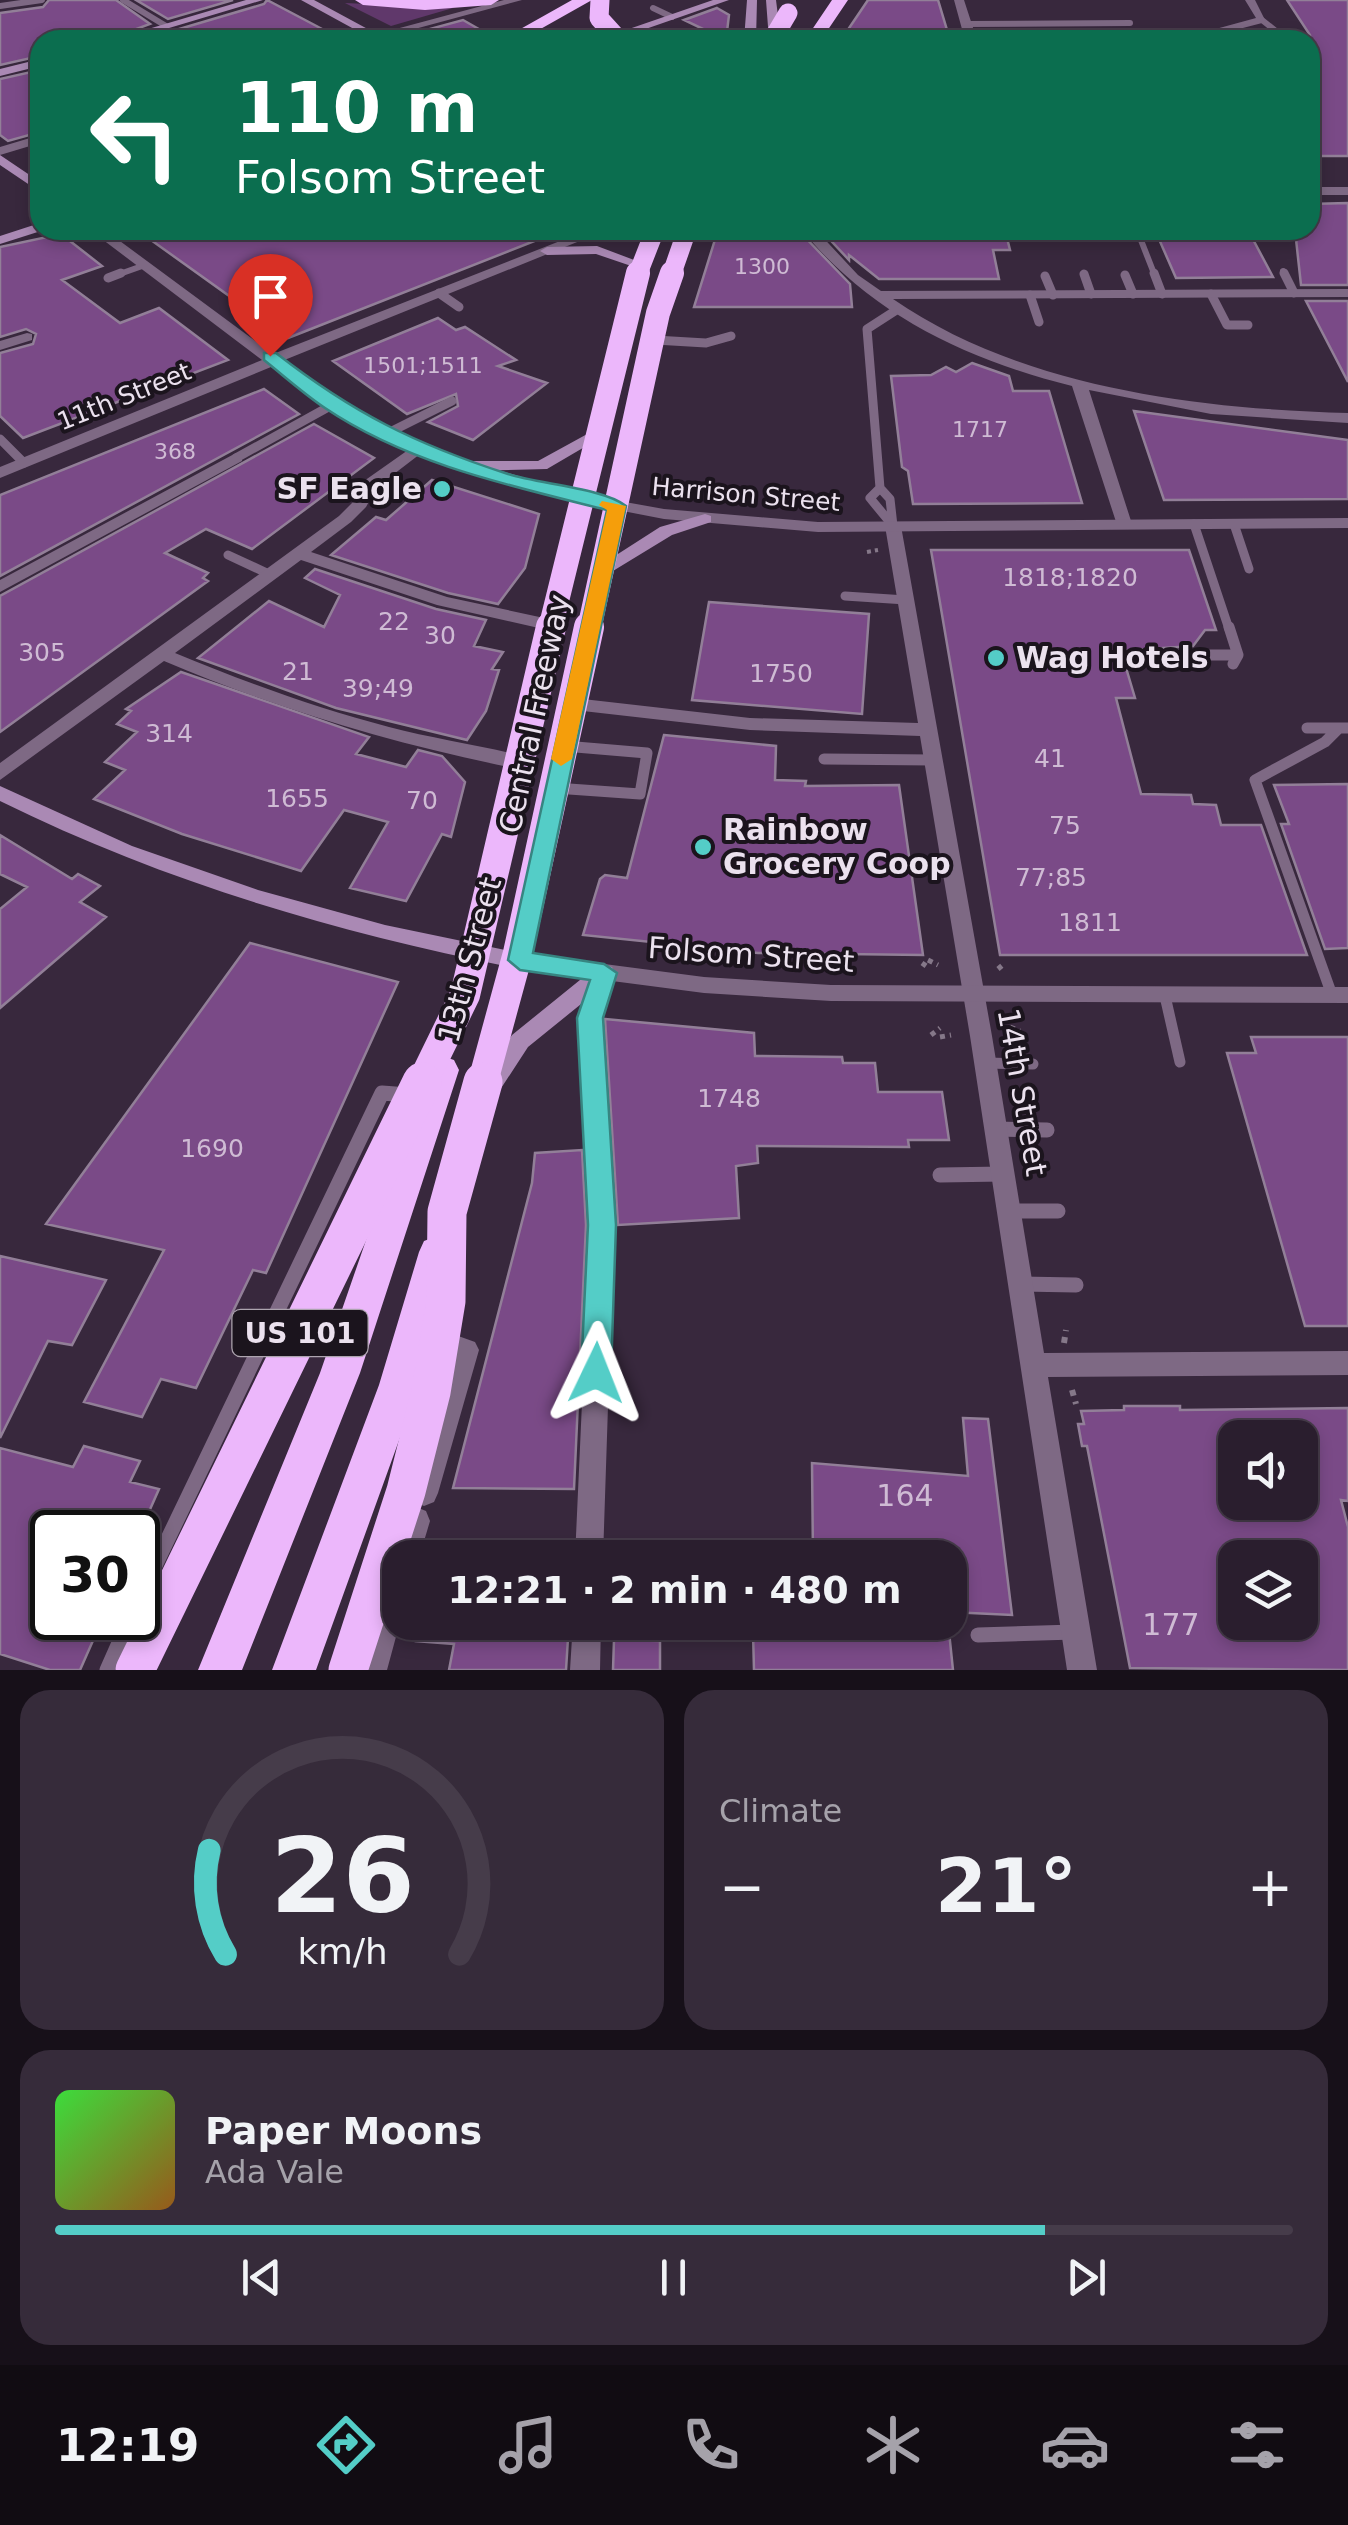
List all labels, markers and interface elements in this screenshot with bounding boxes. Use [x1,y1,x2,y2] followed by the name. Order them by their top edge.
[235,67,478,149] text: 110 m
[70,70,200,200] icon: left
[235,151,545,204] text: Folsom Street
[228,254,313,357] pin
[734,254,790,279] house number: 1300
[243,269,298,324] icon: arrive
[363,353,483,378] house number: 1501;1511
[53,356,195,436] street label: 11th Street
[952,417,1008,442] house number: 1717
[154,439,196,464] house number: 368
[277,471,422,506] place label: SF Eagle
[650,472,842,517] street label: Harrison Street
[431,478,453,500] marker: SF Eagle
[1002,563,1138,592] house number: 1818;1820
[492,591,577,836] street label: Central Freeway
[378,607,410,636] house number: 22
[424,621,456,650] house number: 30
[18,638,66,667] house number: 305
[1016,640,1209,675] place label: Wag Hotels
[985,647,1007,669] marker: Wag Hotels
[282,657,314,686] house number: 21
[749,659,813,688] house number: 1750
[342,674,414,703] house number: 39;49
[145,719,193,748] house number: 314
[1034,744,1066,773] house number: 41
[265,784,329,813] house number: 1655
[406,786,438,815] house number: 70
[1049,811,1081,840] house number: 75
[723,812,951,881] place label: Rainbow Grocery Coop
[692,836,714,858] marker: Rainbow Grocery Coop
[1015,863,1087,892] house number: 77;85
[431,873,508,1046] street label: 13th Street
[1058,908,1122,937] house number: 1811
[647,930,856,979] street label: Folsom Street
[991,1005,1054,1179] street label: 14th Street
[697,1084,761,1113] house number: 1748
[180,1134,244,1163] house number: 1690
[232,1310,368,1356] road number: US 101
[544,1321,648,1425] position arrow
[1218,1420,1318,1640] map controls
[1218,1420,1318,1520] button: sound
[876,1478,934,1513] house number: 164
[30,1510,160,1640] speed limit sign: 30
[1218,1540,1318,1640] button: layers
[447,1568,902,1612] text: 12:21 · 2 min · 480 m
[1142,1607,1200,1642] house number: 177
[719,1792,842,1830] text: Climate
[270,1815,414,1937] text: 26
[935,1842,1077,1930] text: 21°
[719,1855,765,1919] text: −
[1247,1855,1293,1919] text: +
[297,1931,387,1972] text: km/h
[205,2109,482,2153] text: Paper Moons
[205,2153,344,2191] text: Ada Vale
[234,2250,289,2305] icon: previous
[646,2250,701,2305] icon: pause
[1059,2250,1114,2305] icon: next
[311,2410,381,2480] icon: directions
[493,2410,563,2480] icon: music
[676,2410,746,2480] icon: phone
[858,2410,928,2480] icon: climate
[1040,2410,1110,2480] icon: car
[1222,2410,1292,2480] icon: filters
[56,2419,199,2472] text: 12:19

